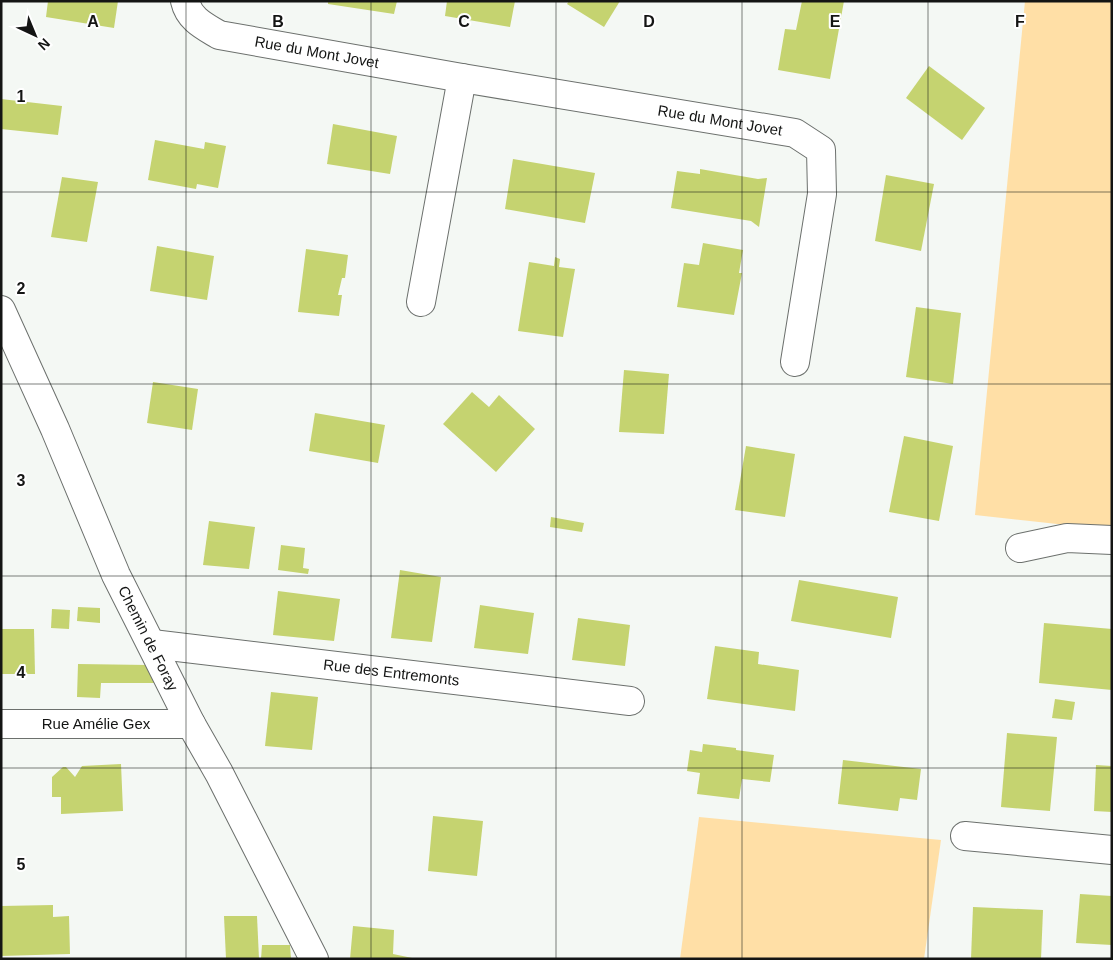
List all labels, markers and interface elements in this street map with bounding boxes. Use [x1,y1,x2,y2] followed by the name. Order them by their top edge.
[10,10,60,60] north arrow
[87,13,99,30] text: A
[272,13,284,30] text: B
[458,13,470,30] text: C
[643,13,655,30] text: D
[830,13,841,30] text: E
[1015,13,1025,30] text: F
[253,32,381,71] street label: Rue du Mont Jovet
[35,35,53,54] text: N
[17,88,26,105] text: 1
[657,101,784,139] street label: Rue du Mont Jovet
[17,280,26,297] text: 2
[17,472,26,489] text: 3
[115,583,182,694] street label: Chemin de Foray
[322,656,460,689] street label: Rue des Entremonts
[17,664,26,681] text: 4
[42,715,151,732] street label: Rue Amélie Gex
[17,856,26,873] text: 5

